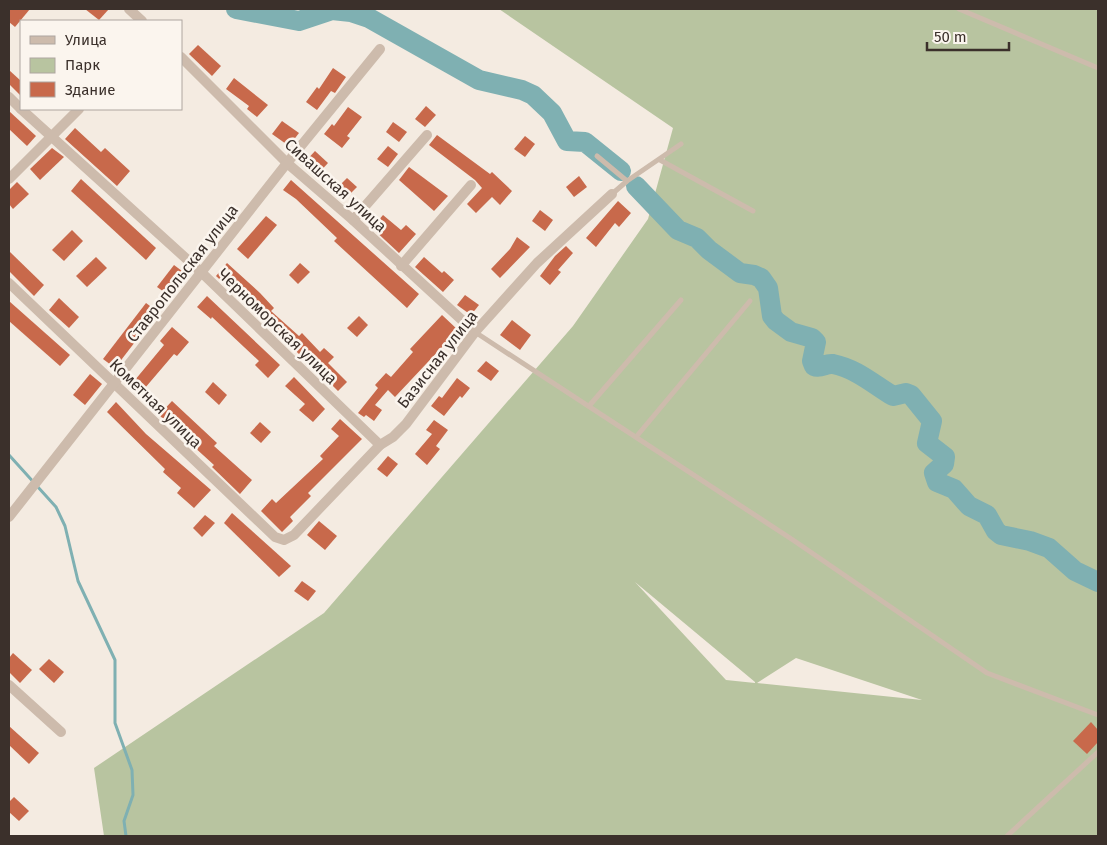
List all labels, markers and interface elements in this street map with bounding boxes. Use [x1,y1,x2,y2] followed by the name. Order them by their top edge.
[20,20,182,110] legend
[927,20,1010,52] scale bar
[934,28,967,46] text: 50 m
[65,31,107,49] text: Улица
[65,56,100,74] text: Парк
[65,81,115,99] text: Здание
[281,135,391,236] street label: Сивашская улица
[123,201,242,346] street label: Ставропольская улица
[214,264,341,388] street label: Черноморская улица
[393,307,482,412] street label: Базисная улица
[106,355,206,452] street label: Кометная улица

